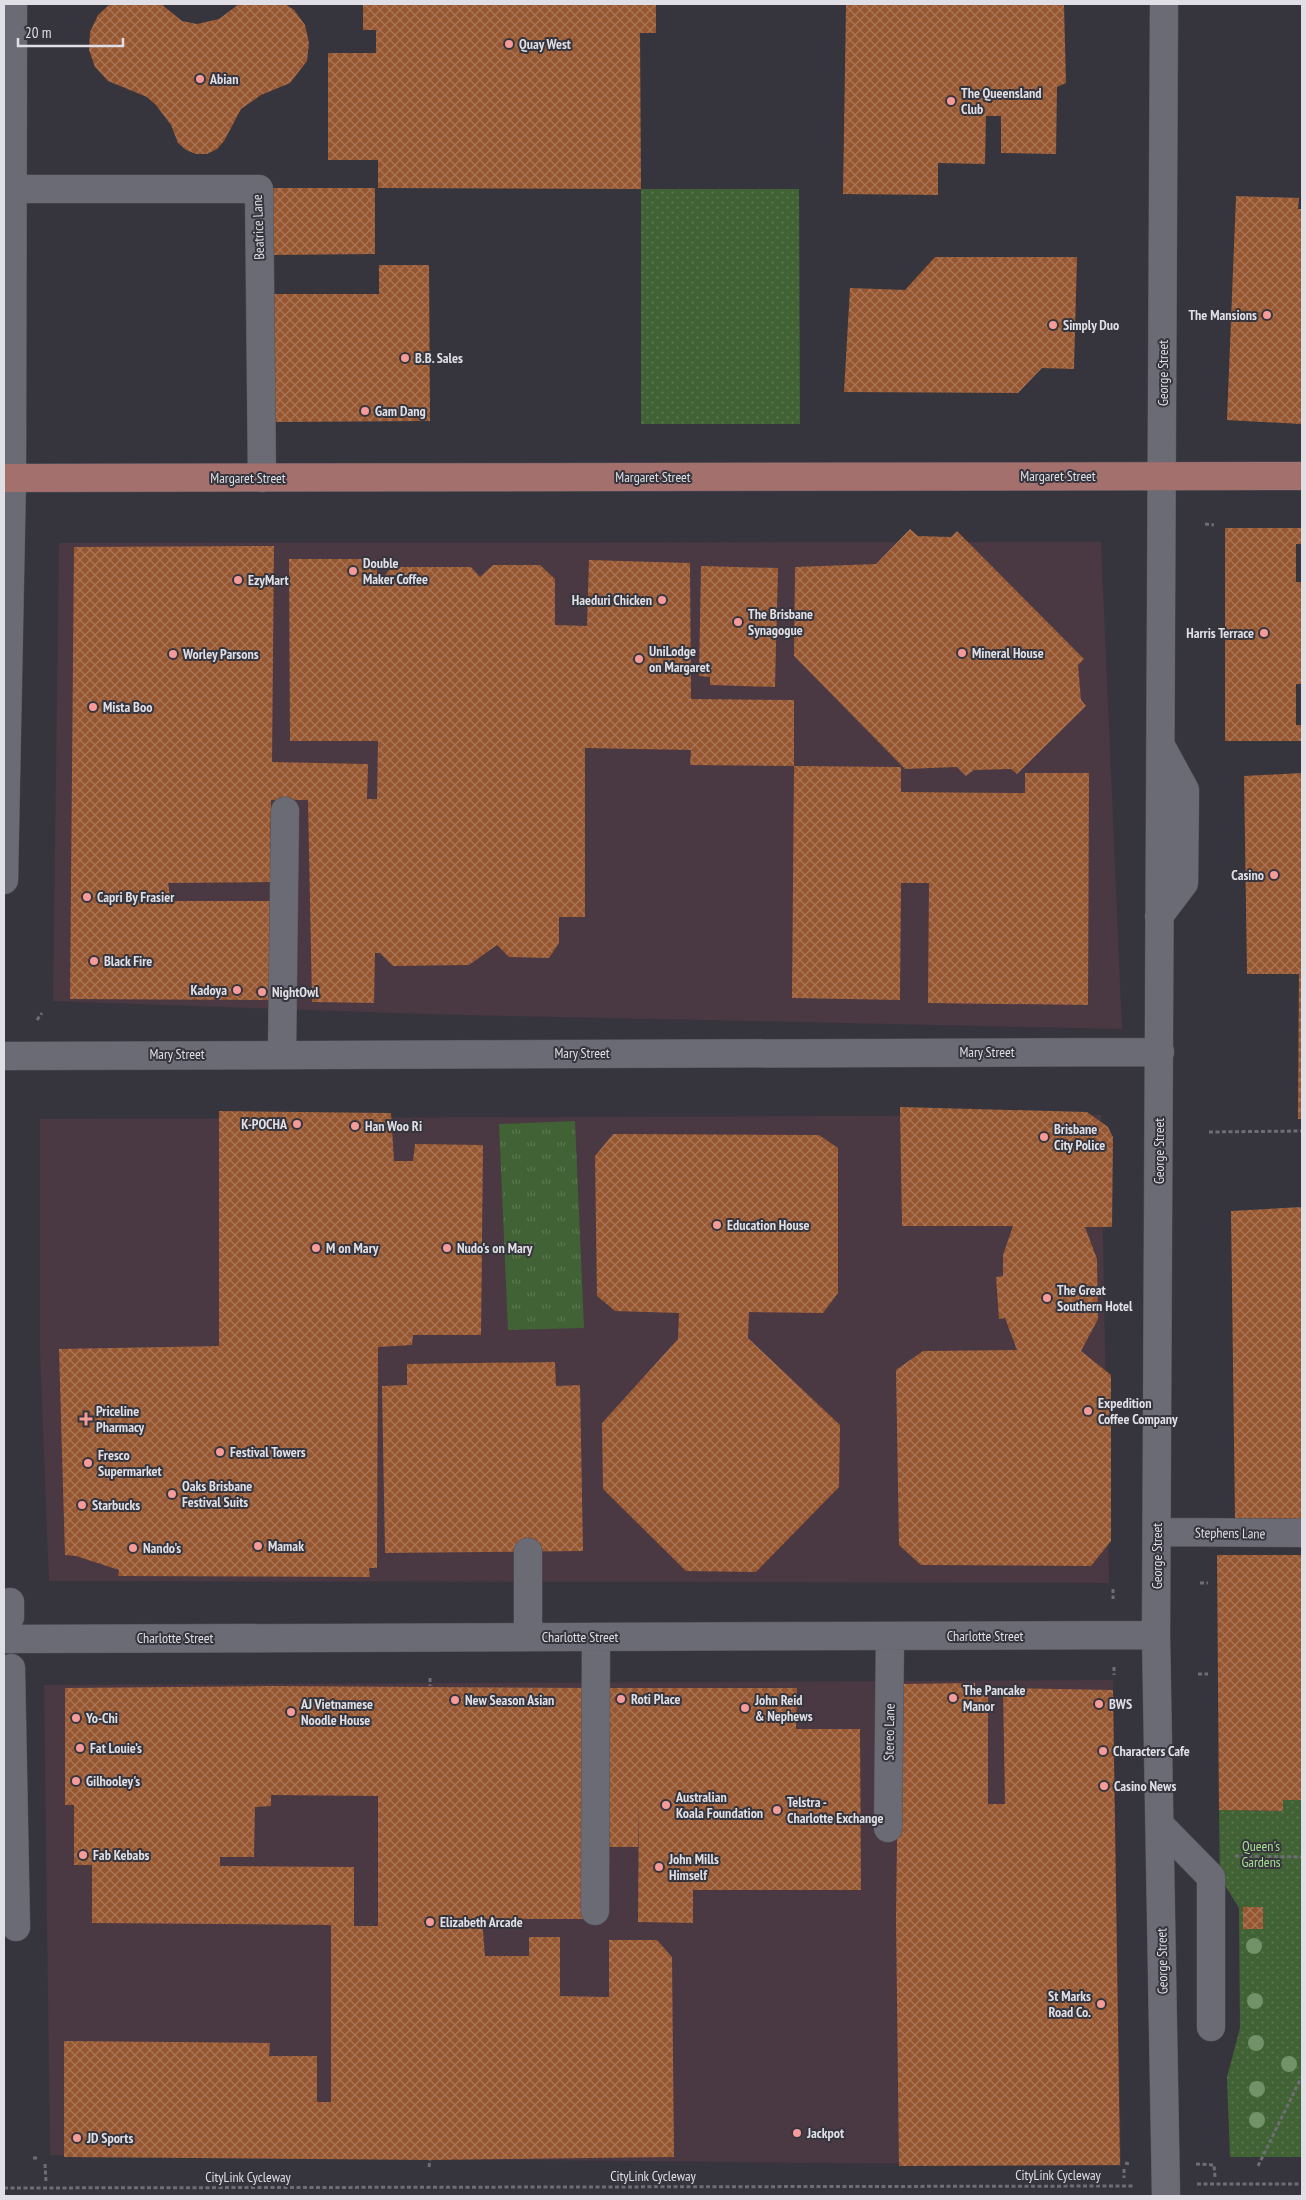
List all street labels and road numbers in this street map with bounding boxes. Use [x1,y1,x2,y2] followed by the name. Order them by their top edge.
[248,194,268,260] street label: Beatrice Lane
[1154,340,1172,406] street label: George Street
[1020,467,1096,485] street label: Margaret Street
[615,468,691,486] street label: Margaret Street
[210,469,286,487] street label: Margaret Street
[959,1043,1015,1061] street label: Mary Street
[554,1044,610,1062] street label: Mary Street
[149,1045,205,1063] street label: Mary Street
[1150,1118,1168,1184] street label: George Street
[1148,1523,1166,1589] street label: George Street
[1195,1523,1266,1543] street label: Stephens Lane
[947,1627,1023,1645] street label: Charlotte Street
[542,1628,618,1646] street label: Charlotte Street
[137,1629,213,1647] street label: Charlotte Street
[880,1703,899,1761] street label: Stereo Lane
[1152,1928,1172,1994] street label: George Street
[1015,2166,1102,2184] street label: CityLink Cycleway
[610,2167,697,2185] street label: CityLink Cycleway
[205,2168,292,2186] street label: CityLink Cycleway

